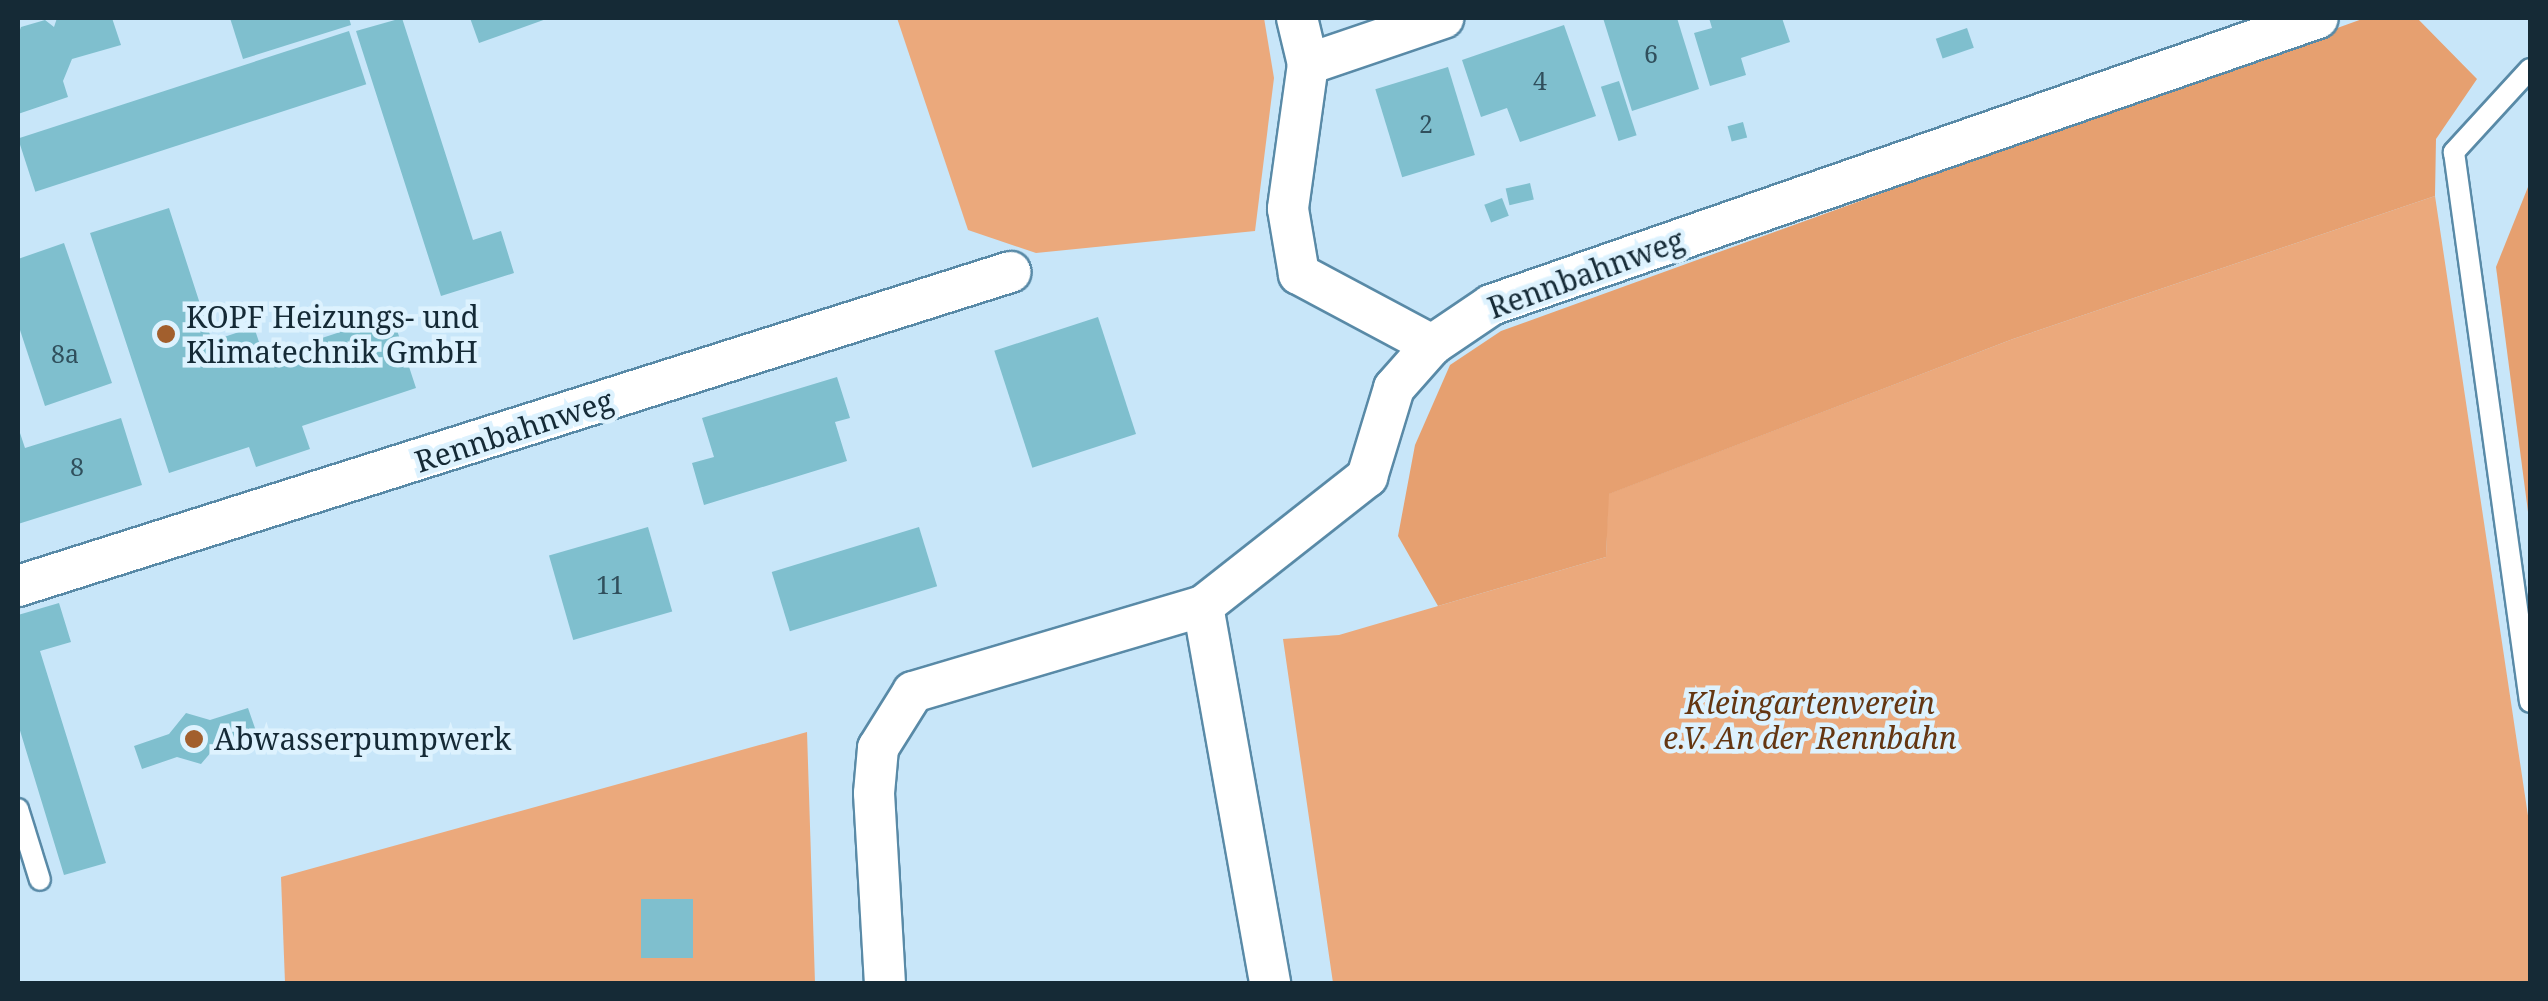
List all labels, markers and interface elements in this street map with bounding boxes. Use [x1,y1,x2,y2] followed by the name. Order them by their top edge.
[1644,38,1658,68] house number: 6
[1533,65,1547,95] house number: 4
[1419,108,1433,138] house number: 2
[1483,222,1689,326] street label: Rennbahnweg
[186,299,479,370] place label: KOPF Heizungs- und Klimatechnik GmbH
[155,323,177,345] marker: KOPF Heizungs- und Klimatechnik GmbH
[51,338,79,368] house number: 8a
[410,382,618,480] street label: Rennbahnweg
[70,451,84,481] house number: 8
[596,569,624,599] house number: 11
[1663,685,1957,756] park label: Kleingartenverein e.V. An der Rennbahn
[214,721,511,757] place label: Abwasserpumpwerk
[183,728,205,750] marker: Abwasserpumpwerk

